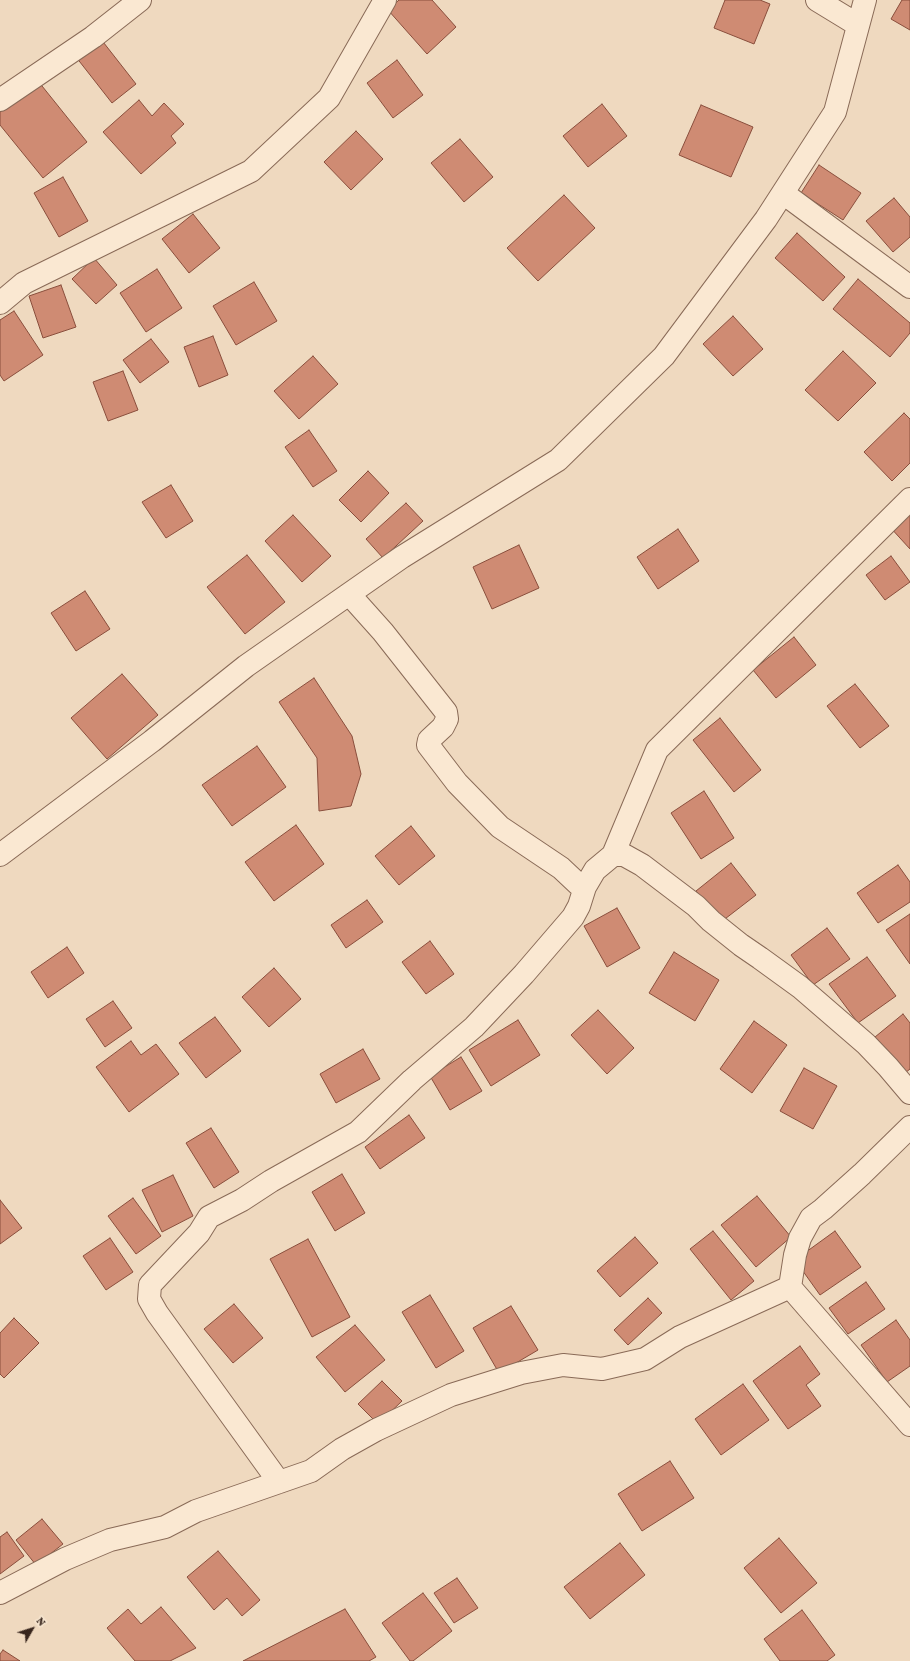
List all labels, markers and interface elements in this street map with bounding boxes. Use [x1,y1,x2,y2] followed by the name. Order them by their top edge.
[12,1609,52,1649] north arrow
[34,1615,48,1628] text: N

